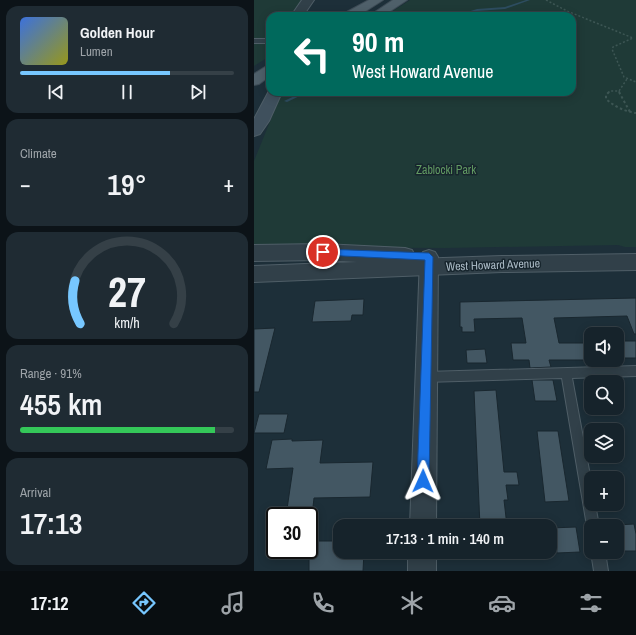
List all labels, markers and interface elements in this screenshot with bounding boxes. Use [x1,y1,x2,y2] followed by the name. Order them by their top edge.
[80,22,155,43] text: Golden Hour
[352,23,404,61] text: 90 m
[286,28,338,80] icon: left
[80,43,113,60] text: Lumen
[352,59,493,84] text: West Howard Avenue
[45,81,67,103] icon: previous
[116,81,138,103] icon: pause
[187,81,209,103] icon: next
[20,145,57,162] text: Climate
[416,162,476,178] park label: Zablocki Park
[107,164,147,204] text: 19°
[20,169,31,199] text: −
[223,169,234,199] text: +
[306,235,340,269] pin
[312,241,334,263] icon: arrive
[446,255,540,275] street label: West Howard Avenue
[108,263,146,319] text: 27
[114,312,140,331] text: km/h
[584,327,624,559] map controls
[584,327,624,367] button: sound
[20,365,82,382] text: Range · 91%
[584,375,624,415] button: search
[20,384,102,424] text: 455 km
[584,423,624,463] button: layers
[402,460,444,502] position arrow
[584,471,624,511] button: +
[20,484,51,501] text: Arrival
[20,503,82,543] text: 17:13
[266,507,318,559] speed limit sign: 30
[584,519,624,559] button: −
[386,528,504,549] text: 17:13 · 1 min · 140 m
[130,589,158,617] icon: directions
[219,589,247,617] icon: music
[309,589,337,617] icon: phone
[398,589,426,617] icon: climate
[488,589,516,617] icon: car
[577,589,605,617] icon: filters
[31,591,68,616] text: 17:12

